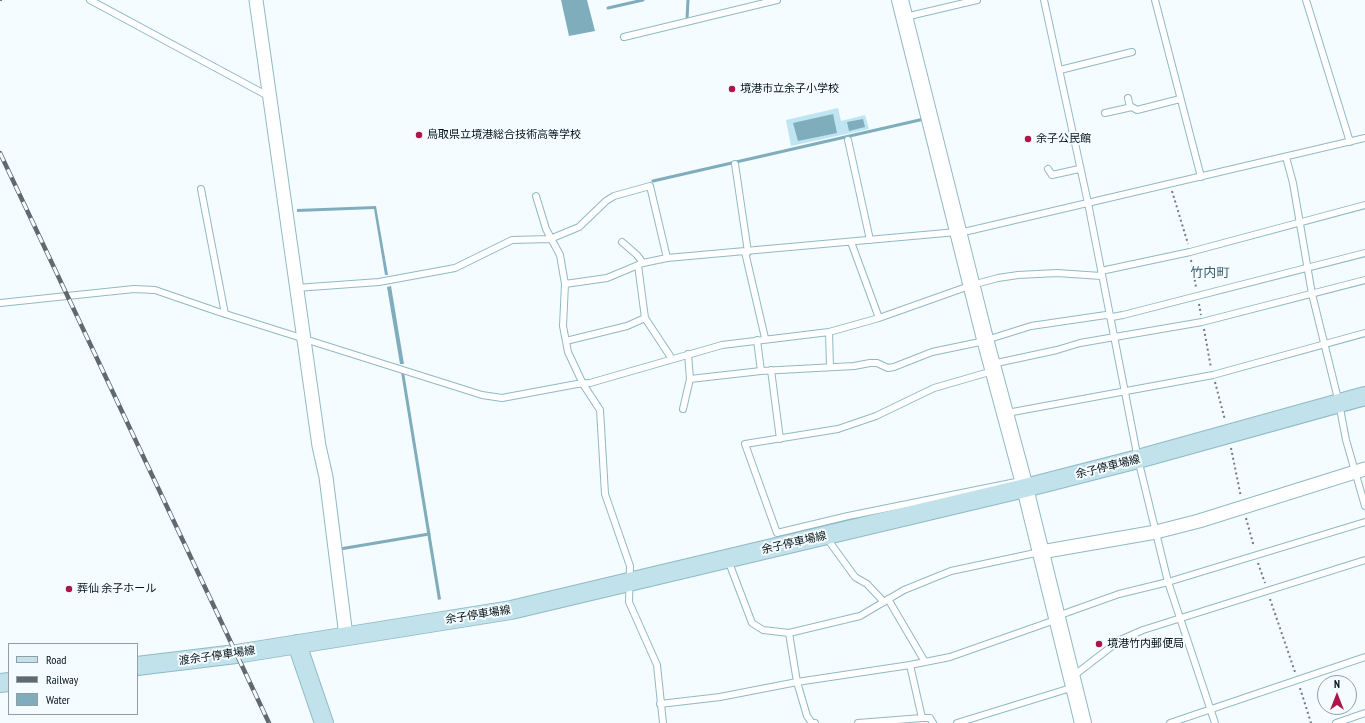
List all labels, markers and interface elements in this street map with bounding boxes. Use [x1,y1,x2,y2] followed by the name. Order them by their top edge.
[740,82,839,96] place label: 境港市立余子小学校
[727,84,737,94] marker: 境港市立余子小学校
[427,128,581,142] place label: 鳥取県立境港総合技術高等学校
[414,130,424,140] marker: 鳥取県立境港総合技術高等学校
[1036,132,1091,146] place label: 余子公民館
[1023,134,1033,144] marker: 余子公民館
[1191,265,1229,281] district label: 竹内町
[1074,453,1142,481] street label: 余子停車場線
[760,529,828,557] street label: 余子停車場線
[77,582,156,596] place label: 葬仙 余子ホール
[64,584,74,594] marker: 葬仙 余子ホール
[444,603,512,627] street label: 余子停車場線
[1107,637,1184,651] place label: 境港竹内郵便局
[1094,639,1104,649] marker: 境港竹内郵便局
[8,643,138,715] legend
[178,644,256,668] street label: 渡余子停車場線
[46,652,66,667] text: Road
[46,672,78,687] text: Railway
[1317,675,1357,715] north arrow
[1334,677,1340,691] text: N
[46,692,70,707] text: Water

